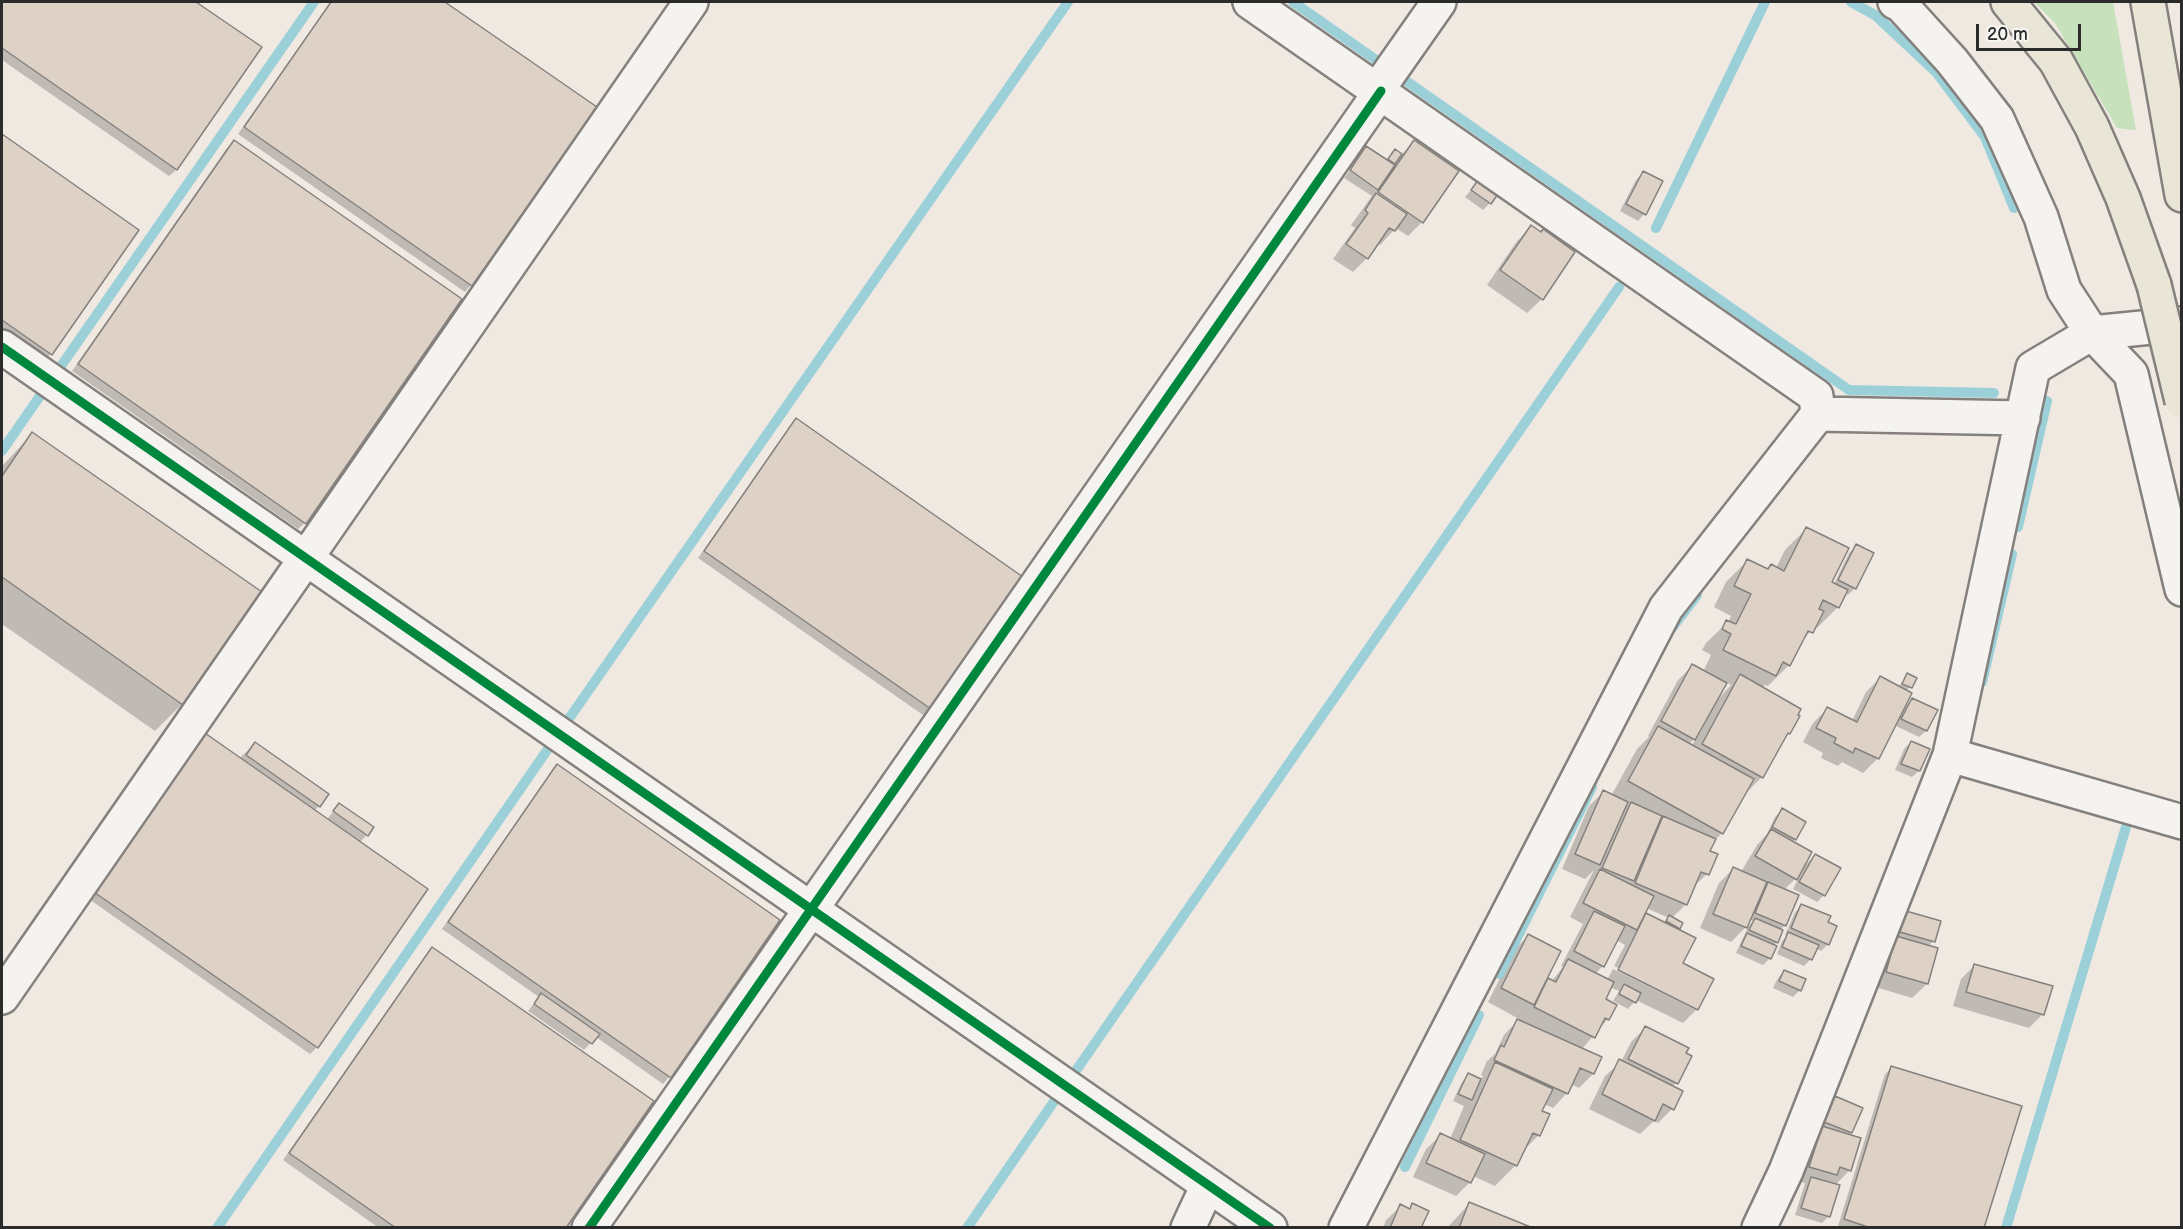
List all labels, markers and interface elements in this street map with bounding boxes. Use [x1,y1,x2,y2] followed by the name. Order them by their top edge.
[1979,12,2084,50] scale bar
[1987,24,2028,45] text: 20 m

